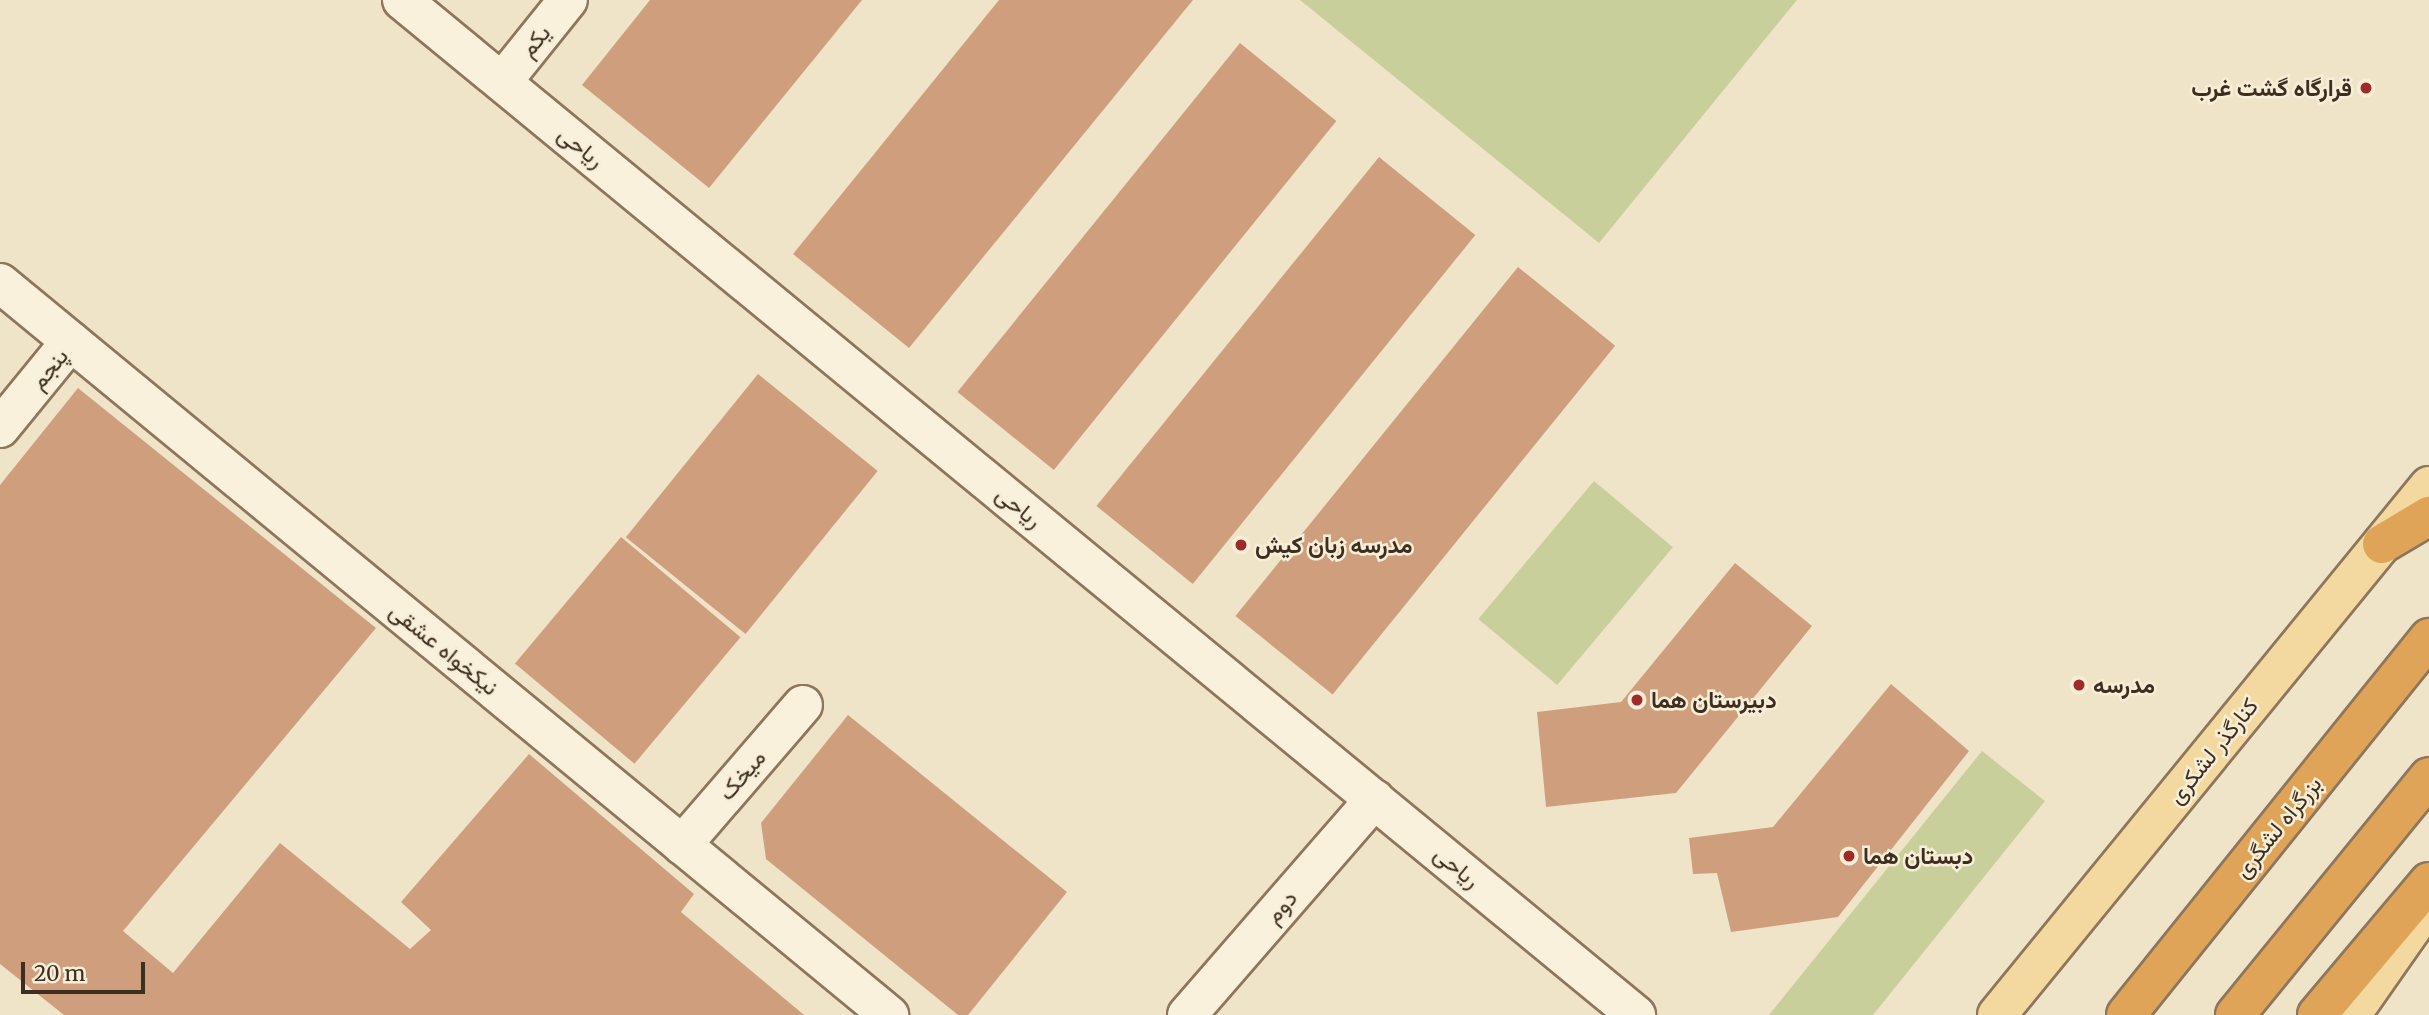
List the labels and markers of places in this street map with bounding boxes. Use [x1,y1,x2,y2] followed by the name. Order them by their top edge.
[2191,74,2352,102] place label: قرارگاه گشت غرب
[2358,80,2374,96] marker: قرارگاه گشت غرب
[1255,531,1413,559] place label: مدرسه زبان کیش
[1233,537,1249,553] marker: مدرسه زبان کیش
[2093,671,2155,699] place label: مدرسه
[2071,677,2087,693] marker: مدرسه
[1651,686,1777,714] place label: دبیرستان هما
[1629,692,1645,708] marker: دبیرستان هما
[1863,842,1973,870] place label: دبستان هما
[1841,848,1857,864] marker: دبستان هما

